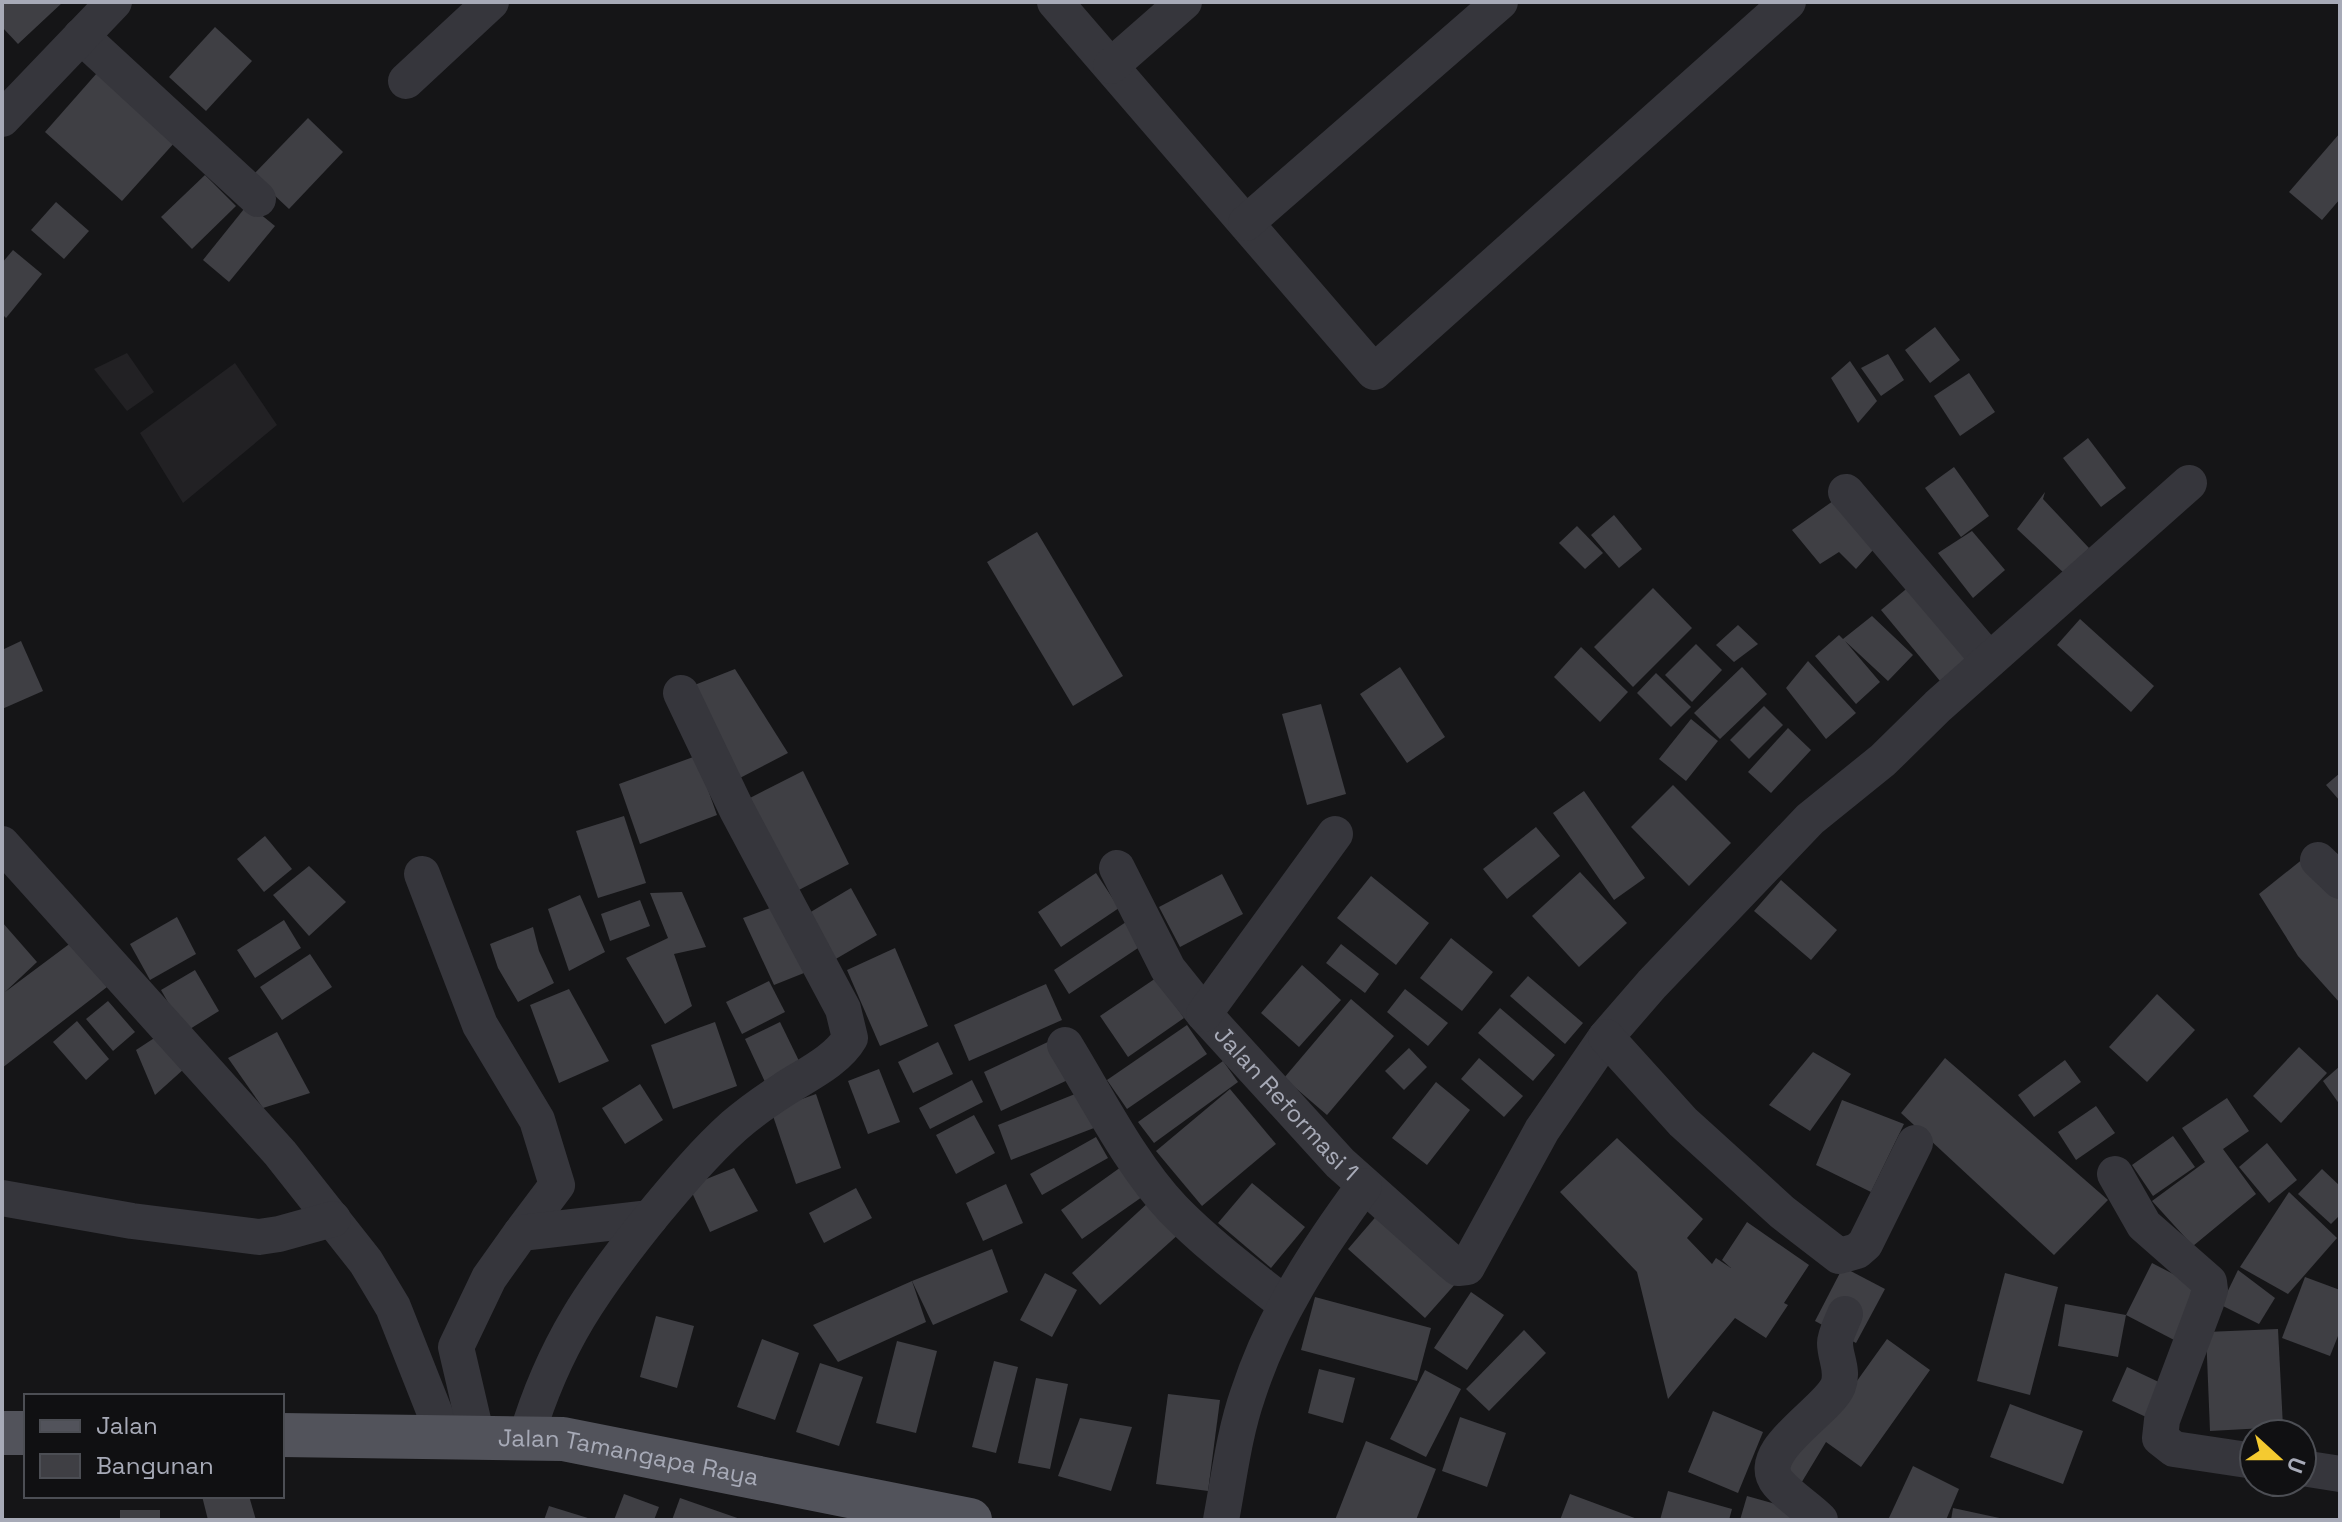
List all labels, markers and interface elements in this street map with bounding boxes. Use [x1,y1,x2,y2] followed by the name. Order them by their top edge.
[1207,1019,1365,1187] street label: Jalan Reformasi 1
[24,1394,284,1498] legend
[96,1410,158,1441] text: Jalan
[2238,1418,2318,1498] north arrow
[498,1422,762,1493] street label: Jalan Tamangapa Raya
[96,1450,214,1481] text: Bangunan
[2281,1453,2312,1477] text: U

